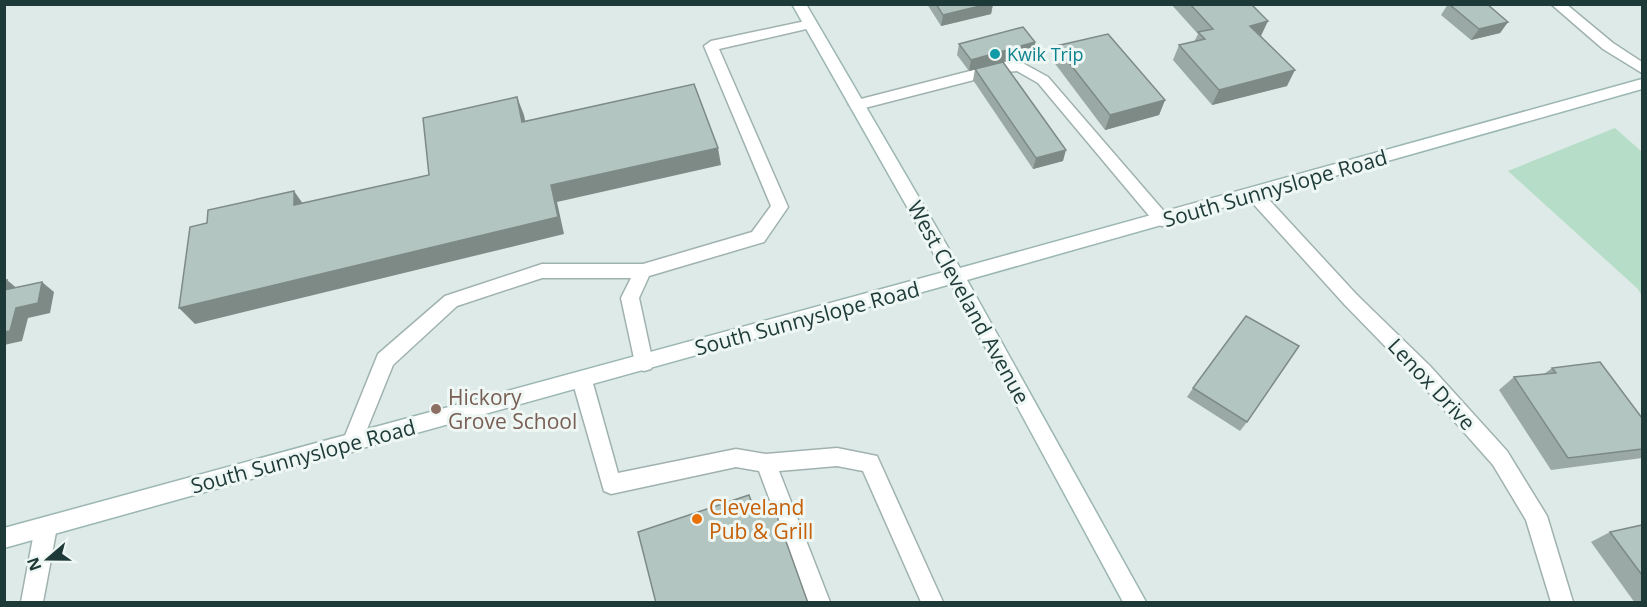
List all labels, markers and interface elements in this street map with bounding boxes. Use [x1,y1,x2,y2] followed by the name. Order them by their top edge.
[1007,42,1083,66] place label: Kwik Trip
[988,47,1002,61] marker: Kwik Trip
[1160,143,1390,233] street label: South Sunnyslope Road
[901,196,1037,408] street label: West Cleveland Avenue
[691,274,923,362] street label: South Sunnyslope Road
[1382,332,1482,436] street label: Lenox Drive
[448,383,577,435] place label: Hickory Grove School
[429,402,443,416] marker: Hickory Grove School
[187,412,419,500] street label: South Sunnyslope Road
[709,493,813,545] place label: Cleveland Pub & Grill
[690,512,704,526] marker: Cleveland Pub & Grill
[18,529,78,589] north arrow
[21,554,46,574] text: N

